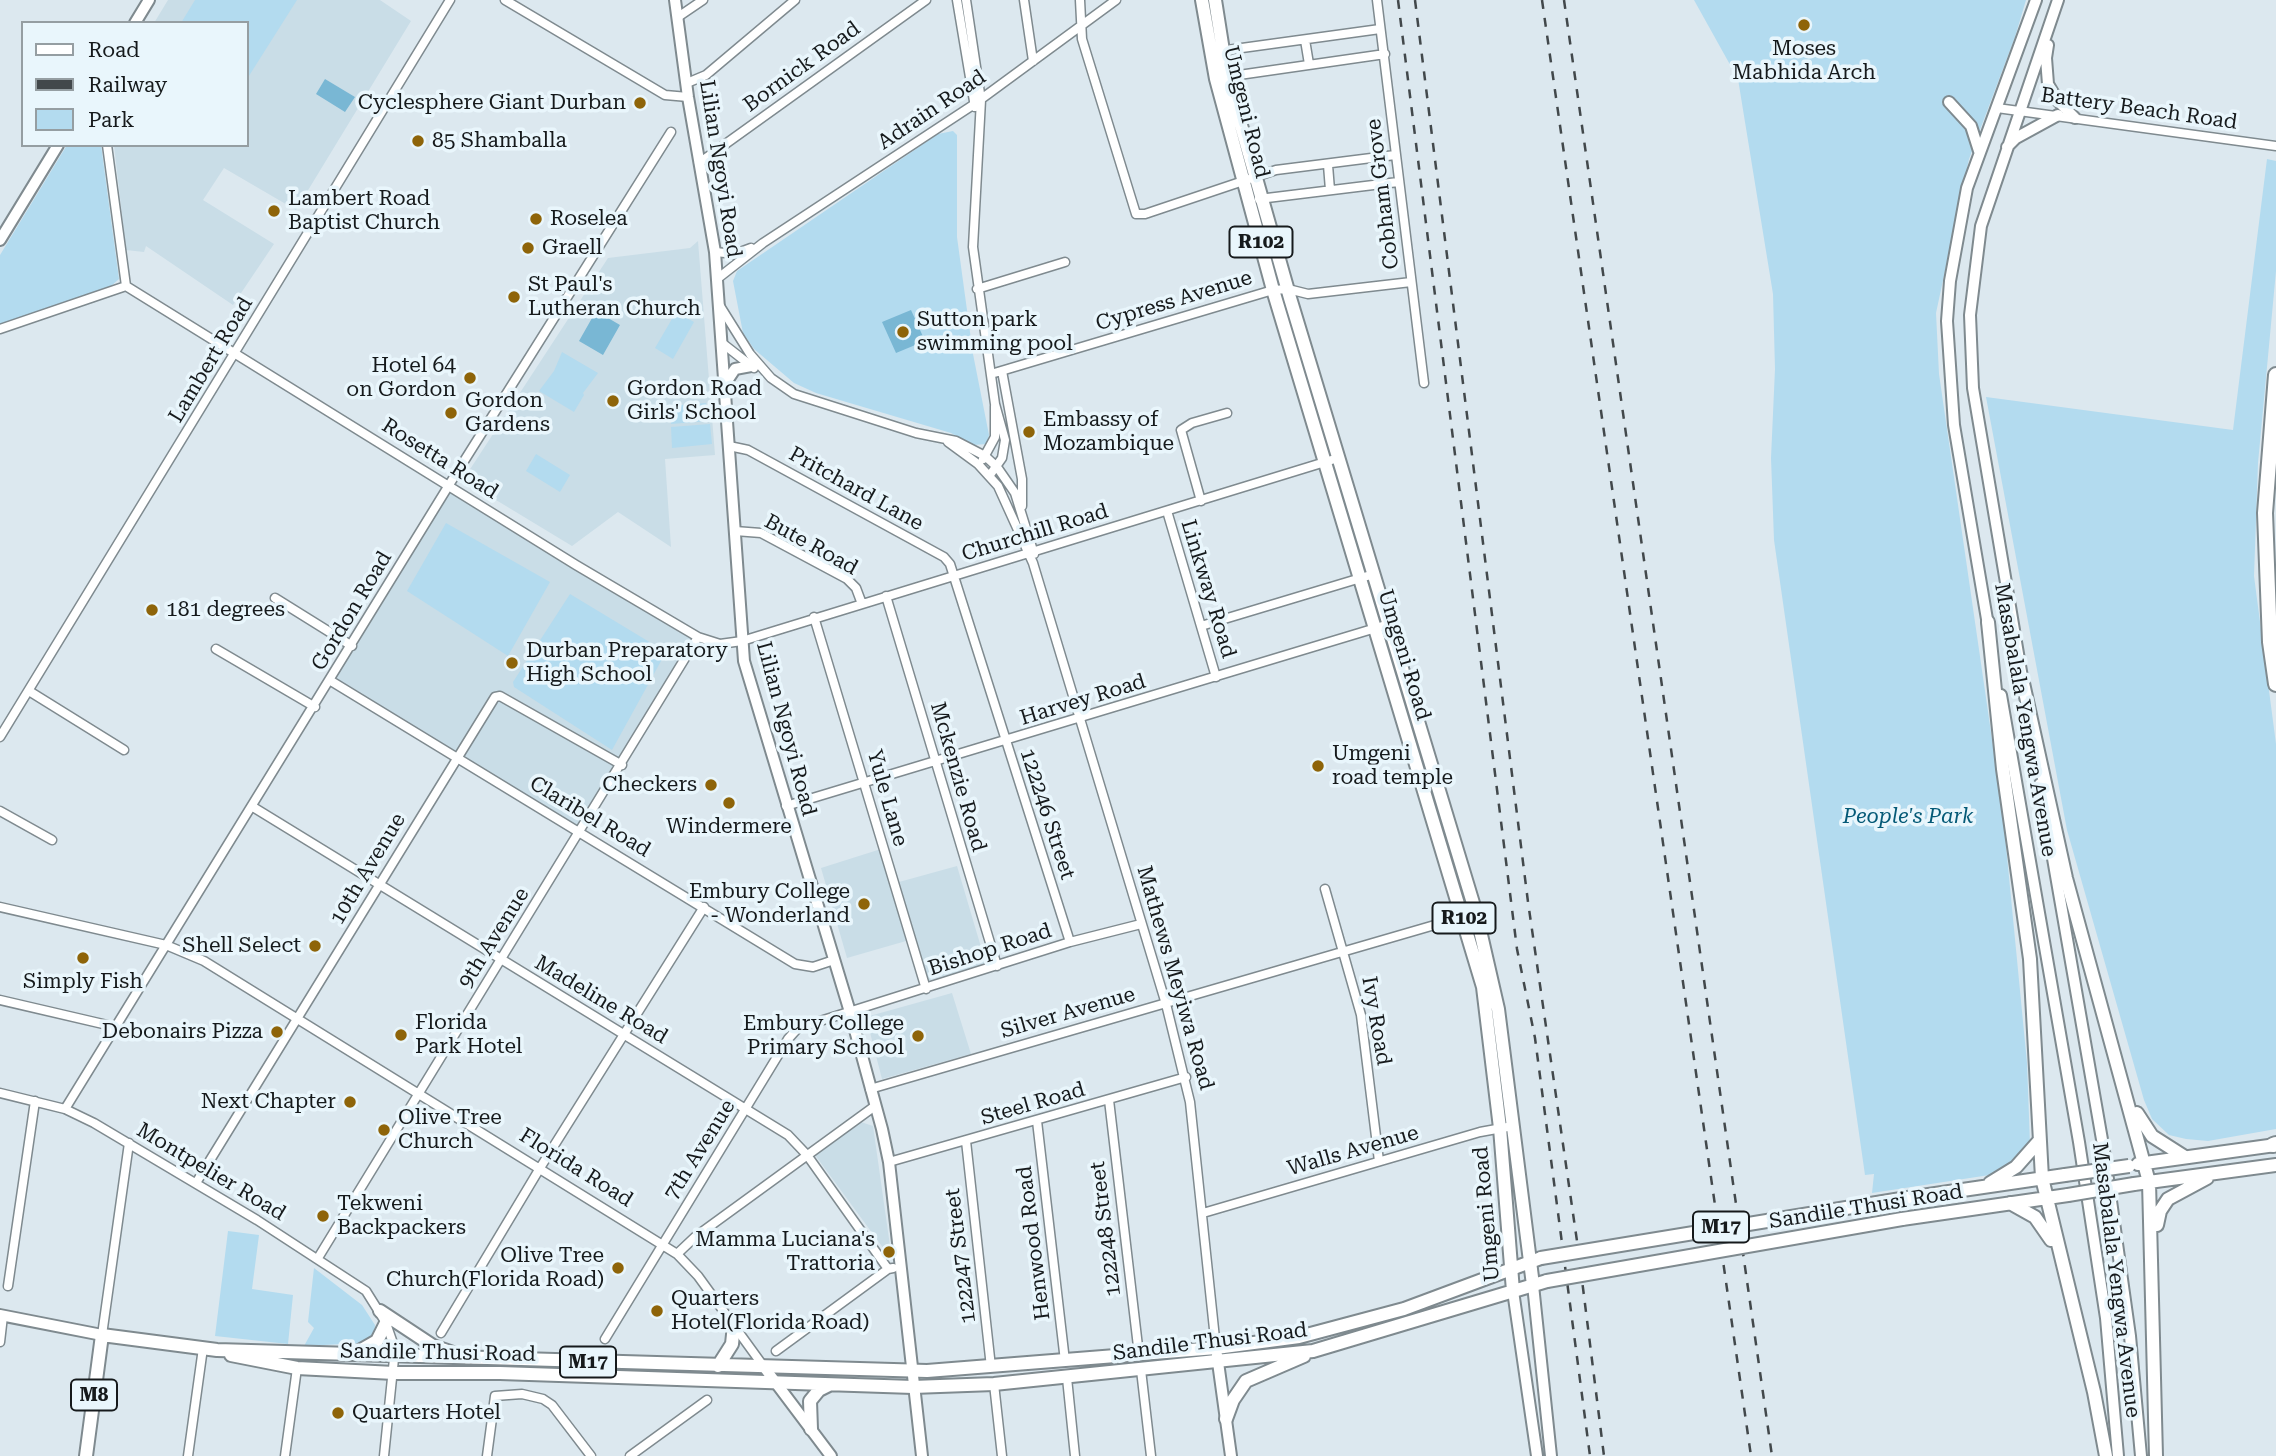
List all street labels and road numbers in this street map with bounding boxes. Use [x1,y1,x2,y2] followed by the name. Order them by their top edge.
[739,16,865,118] street label: Bornick Road
[1217,43,1275,181] street label: Umgeni Road
[873,65,991,155] street label: Adrain Road
[694,78,746,260] street label: Lilian Ngoyi Road
[2039,83,2239,135] street label: Battery Beach Road
[1361,117,1405,271] street label: Cobham Grove
[1230,226,1292,258] road number: R102
[1093,265,1255,337] street label: Cypress Avenue
[164,293,258,427] street label: Lambert Road
[377,413,503,505] street label: Rosetta Road
[784,442,928,536] street label: Pritchard Lane
[959,499,1111,567] street label: Churchill Road
[760,509,862,581] street label: Bute Road
[1175,517,1241,661] street label: Linkway Road
[306,547,398,675] street label: Gordon Road
[1989,581,2061,859] street label: Masabalala Yengwa Avenue
[1372,586,1436,724] street label: Umgeni Road
[751,639,821,819] street label: Lilian Ngoyi Road
[1017,669,1149,731] street label: Harvey Road
[925,699,991,855] street label: Mckenzie Road
[1014,745,1080,883] street label: 122246 Street
[861,747,913,849] street label: Yule Lane
[525,771,655,863] street label: Claribel Road
[325,809,411,929] street label: 10th Avenue
[1131,863,1219,1093] street label: Mathews Meyiwa Road
[453,883,535,993] street label: 9th Avenue
[1432,902,1496,934] road number: R102
[925,918,1055,982] street label: Bishop Road
[530,950,672,1050] street label: Madeline Road
[1356,975,1396,1067] street label: Ivy Road
[998,982,1138,1044] street label: Silver Avenue
[978,1077,1088,1131] street label: Steel Road
[659,1095,741,1205] street label: 7th Avenue
[132,1118,290,1226] street label: Montpelier Road
[1284,1120,1422,1182] street label: Walls Avenue
[515,1123,637,1213] street label: Florida Road
[2087,1141,2145,1419] street label: Masabalala Yengwa Avenue
[1469,1145,1505,1283] street label: Umgeni Road
[1085,1160,1127,1298] street label: 122248 Street
[1012,1164,1056,1322] street label: Henwood Road
[1767,1179,1965,1235] street label: Sandile Thusi Road
[940,1187,982,1325] street label: 122247 Street
[1693,1212,1749,1242] road number: M17
[1111,1318,1309,1366] street label: Sandile Thusi Road
[340,1339,536,1367] street label: Sandile Thusi Road
[560,1346,616,1378] road number: M17
[71,1380,117,1410] road number: M8

